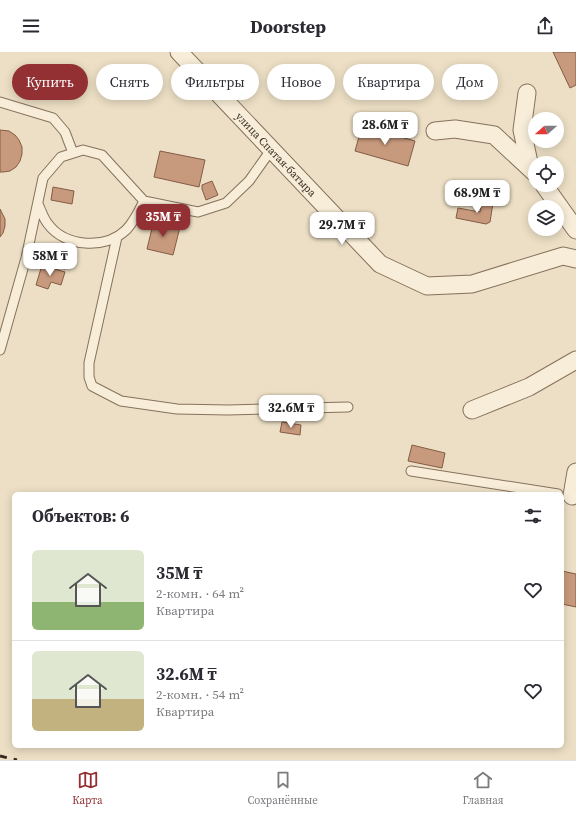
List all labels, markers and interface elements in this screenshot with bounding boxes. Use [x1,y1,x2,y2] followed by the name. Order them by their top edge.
[250,14,326,39] text: Doorstep
[20,15,42,37] icon: menu
[534,15,556,37] icon: share
[12,64,88,100] chip: Купить
[96,64,163,100] chip: Снять
[171,64,259,100] chip: Фильтры
[267,64,335,100] chip: Новое
[343,64,434,100] chip: Квартира
[442,64,498,100] chip: Дом
[232,109,320,200] street label: улица Спатая-батыра
[348,112,422,146] pin: 28.6M ₸
[528,112,564,148] north arrow
[528,112,564,236] map controls
[362,116,408,133] text: 28.6M ₸
[528,156,564,192] button: locate
[440,180,514,214] pin: 68.9M ₸
[454,184,500,201] text: 68.9M ₸
[528,200,564,236] button: layers
[135,204,191,238] pin: 35M ₸
[145,208,181,225] text: 35M ₸
[305,212,379,246] pin: 29.7M ₸
[319,216,365,233] text: 29.7M ₸
[22,243,78,277] pin: 58M ₸
[32,247,68,264] text: 58M ₸
[254,395,328,429] pin: 32.6M ₸
[268,399,314,416] text: 32.6M ₸
[32,504,130,528] text: Объектов: 6
[522,505,544,527] icon: filters
[156,561,203,585] text: 35M ₸
[64,566,112,614] icon: home
[522,579,544,601] icon: heart
[156,585,244,602] text: 2-комн. · 64 m²
[156,602,214,619] text: Квартира
[156,662,217,686] text: 32.6M ₸
[64,667,112,715] icon: home
[522,680,544,702] icon: heart
[156,686,244,703] text: 2-комн. · 54 m²
[156,703,214,720] text: Квартира
[72,769,103,808] tab: Карта
[247,769,318,808] tab: Сохранённые
[462,769,504,808] tab: Главная

